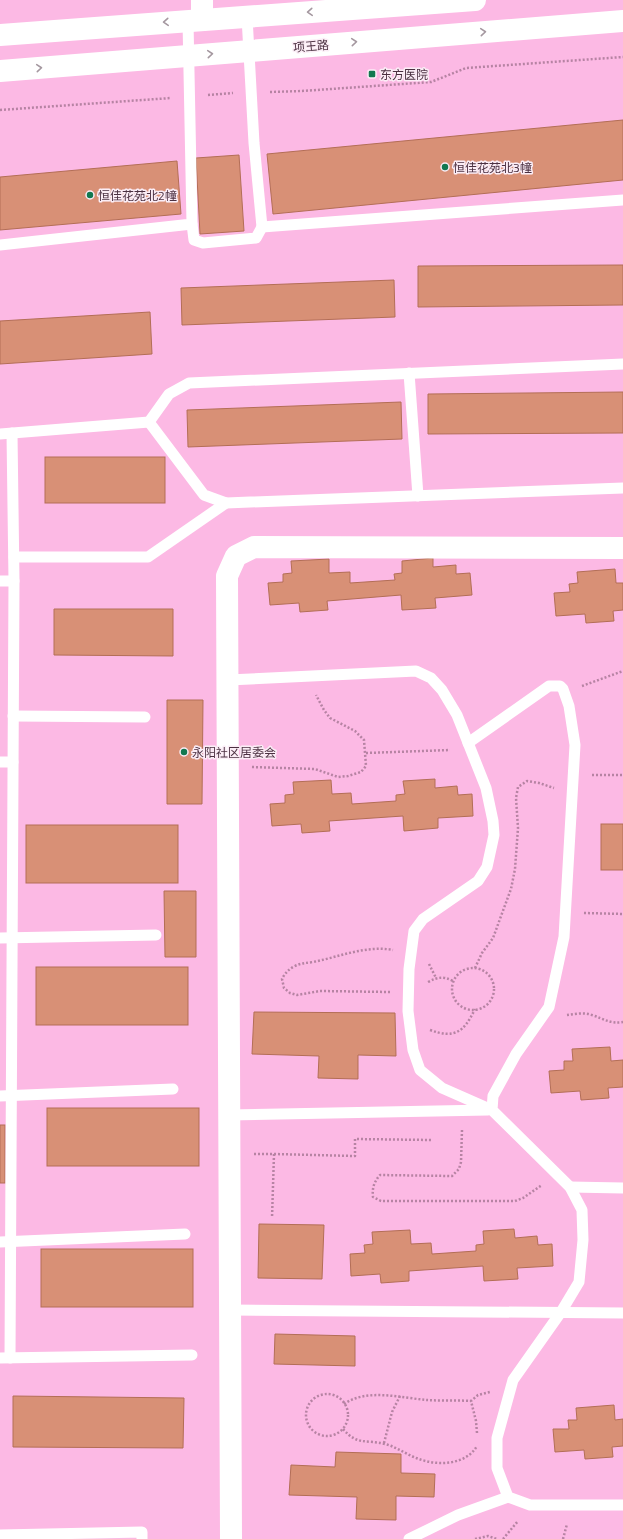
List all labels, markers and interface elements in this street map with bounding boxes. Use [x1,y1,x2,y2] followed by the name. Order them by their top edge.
[307,8,313,17] one-way arrow
[163,18,169,27] one-way arrow
[480,28,486,37] one-way arrow
[292,35,330,57] street label: 项王路
[351,38,357,47] one-way arrow
[207,49,213,58] one-way arrow
[36,63,42,72] one-way arrow
[380,65,428,84] place label: 东方医院
[367,69,377,79] marker: 东方医院
[453,158,532,177] place label: 恒佳花苑北3幢
[440,162,450,172] marker: 恒佳花苑北3幢
[98,186,177,205] place label: 恒佳花苑北2幢
[85,190,95,200] marker: 恒佳花苑北2幢
[192,743,276,762] place label: 永阳社区居委会
[179,747,189,757] marker: 永阳社区居委会

